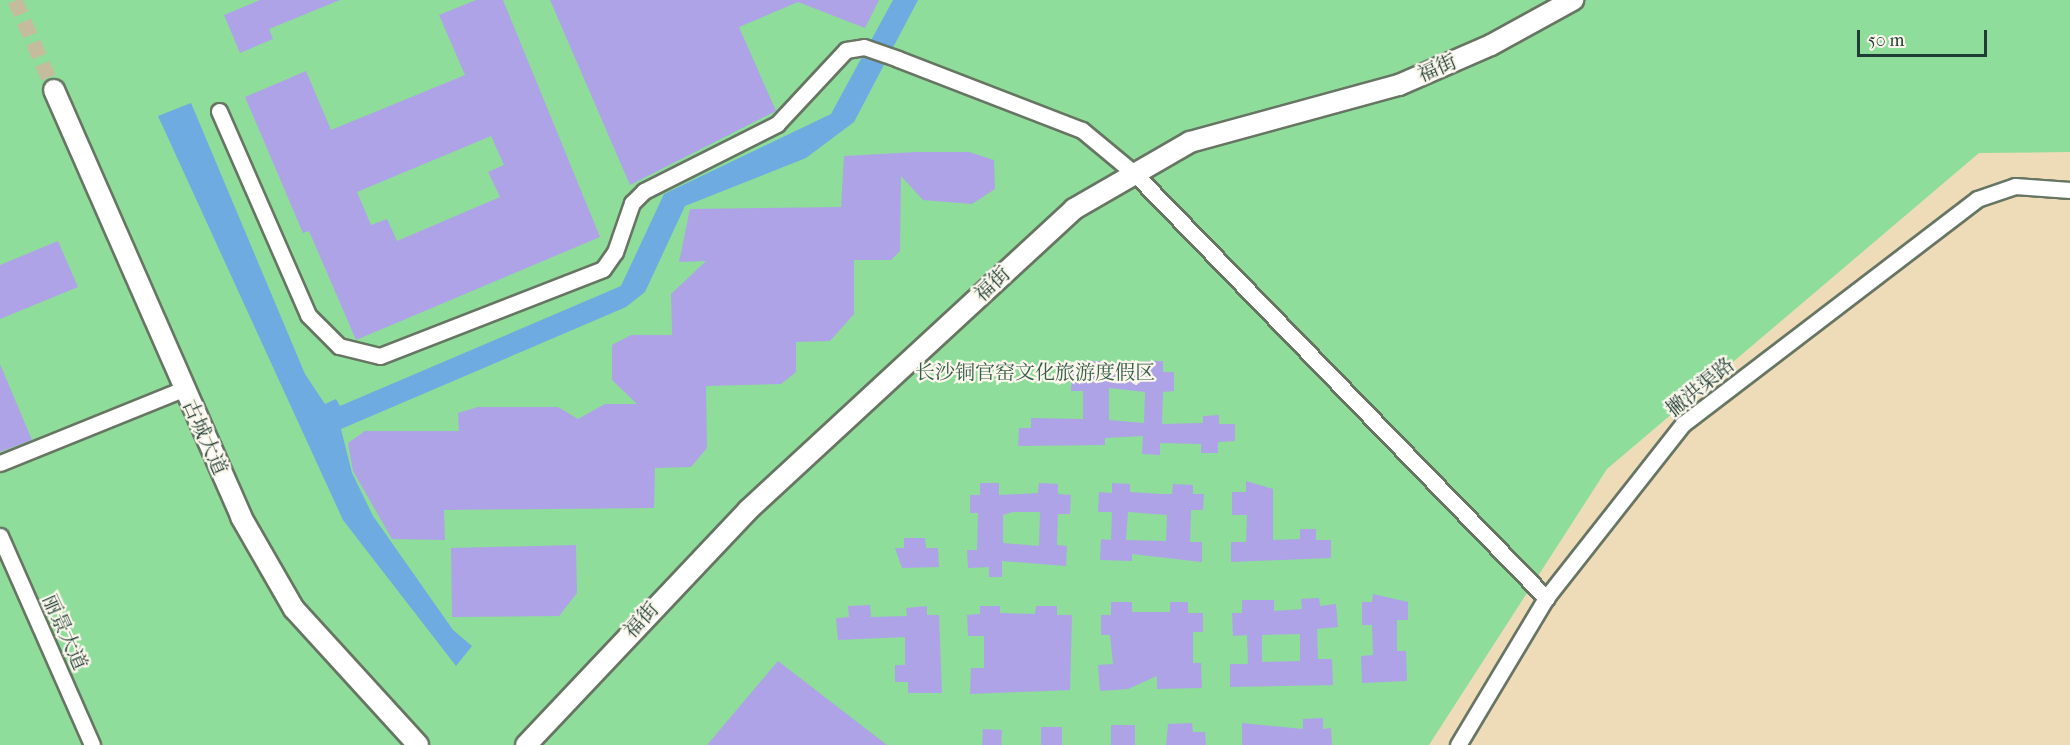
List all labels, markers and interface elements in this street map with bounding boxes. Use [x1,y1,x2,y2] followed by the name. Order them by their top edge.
[1860,18,1990,56] scale bar
[1868,30,1904,51] text: 50 m
[1414,49,1460,87] street label: 福街
[969,262,1015,306] street label: 福街
[1661,353,1739,421] street label: 撇洪渠路
[915,360,1155,384] park label: 长沙铜官窑文化旅游度假区
[178,396,232,478] street label: 古城大道
[38,591,92,673] street label: 丽景大道
[619,597,663,643] street label: 福街

